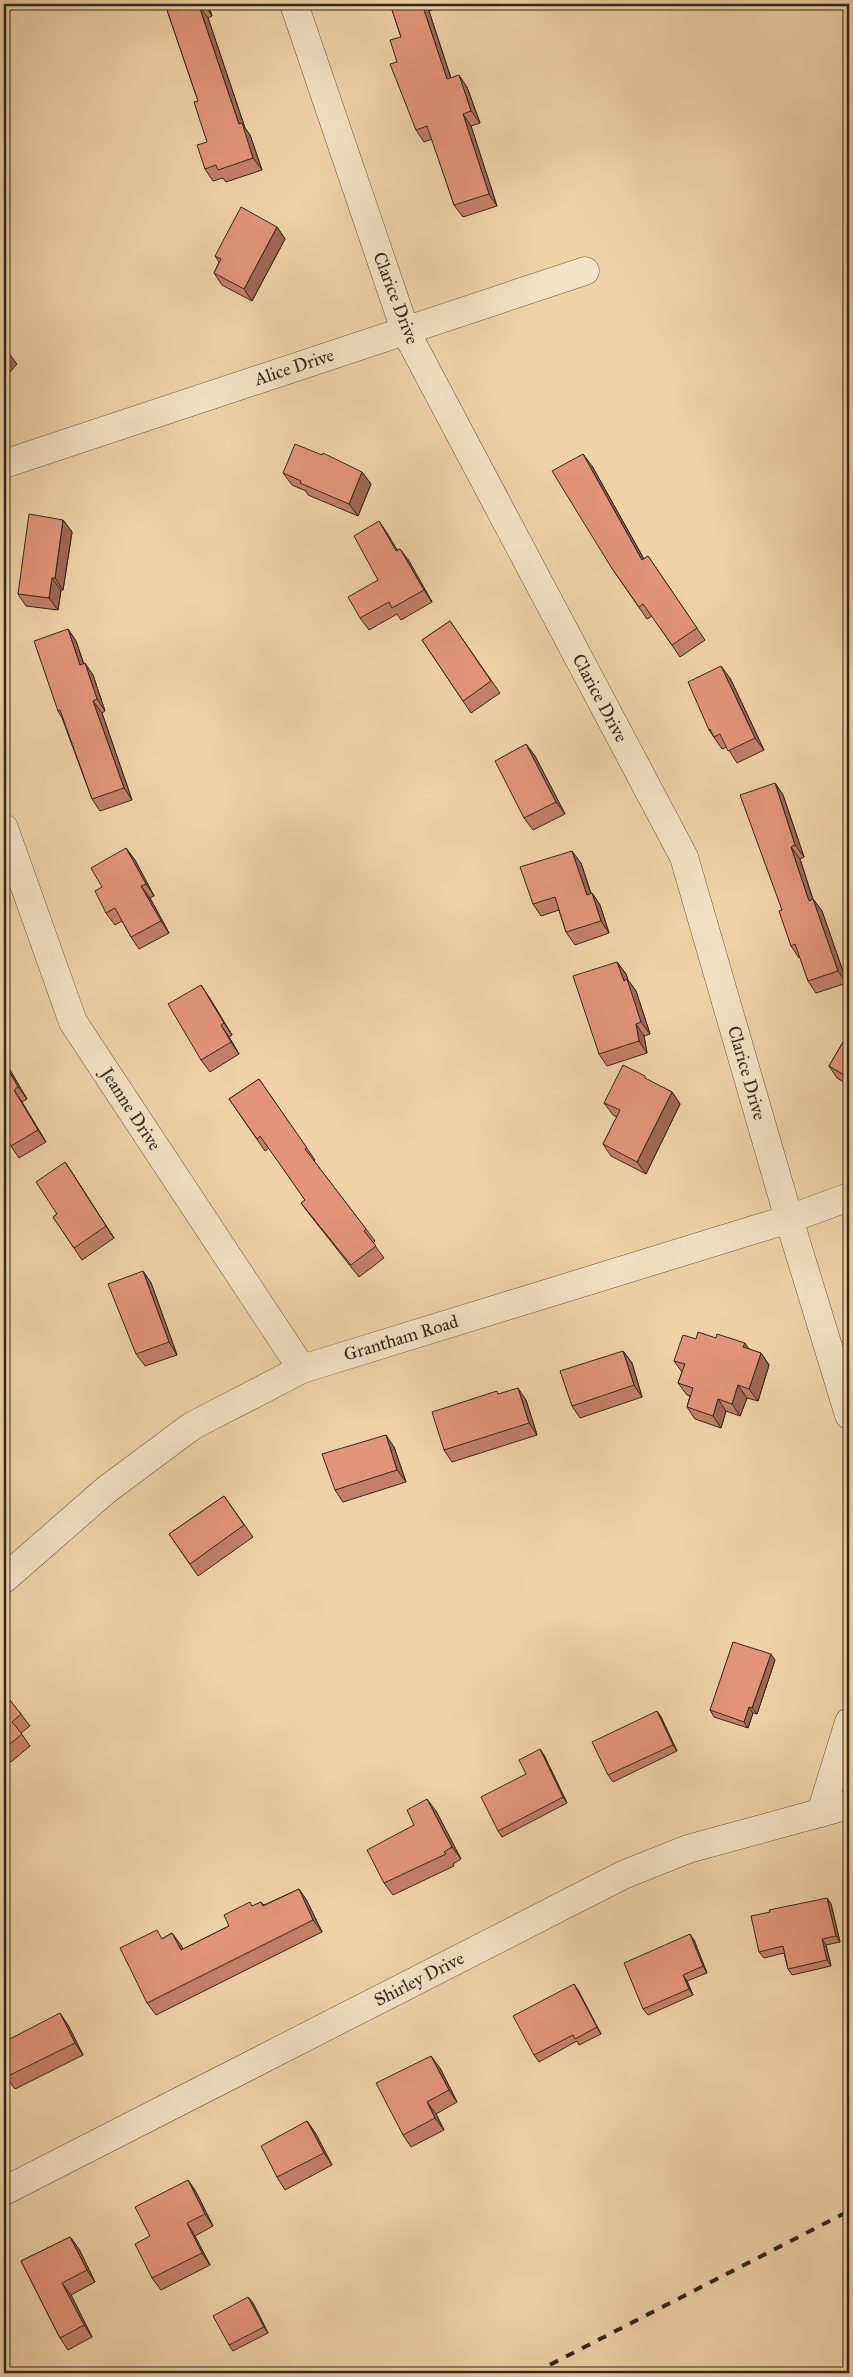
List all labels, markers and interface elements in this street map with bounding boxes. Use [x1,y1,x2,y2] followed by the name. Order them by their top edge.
[368,249,424,347] street label: Clarice Drive
[250,344,337,391] street label: Alice Drive
[568,650,632,746] street label: Clarice Drive
[723,1023,771,1123] street label: Clarice Drive
[94,1062,166,1155] street label: Jeanne Drive
[341,1310,461,1366] street label: Grantham Road
[370,1947,468,2011] street label: Shirley Drive

